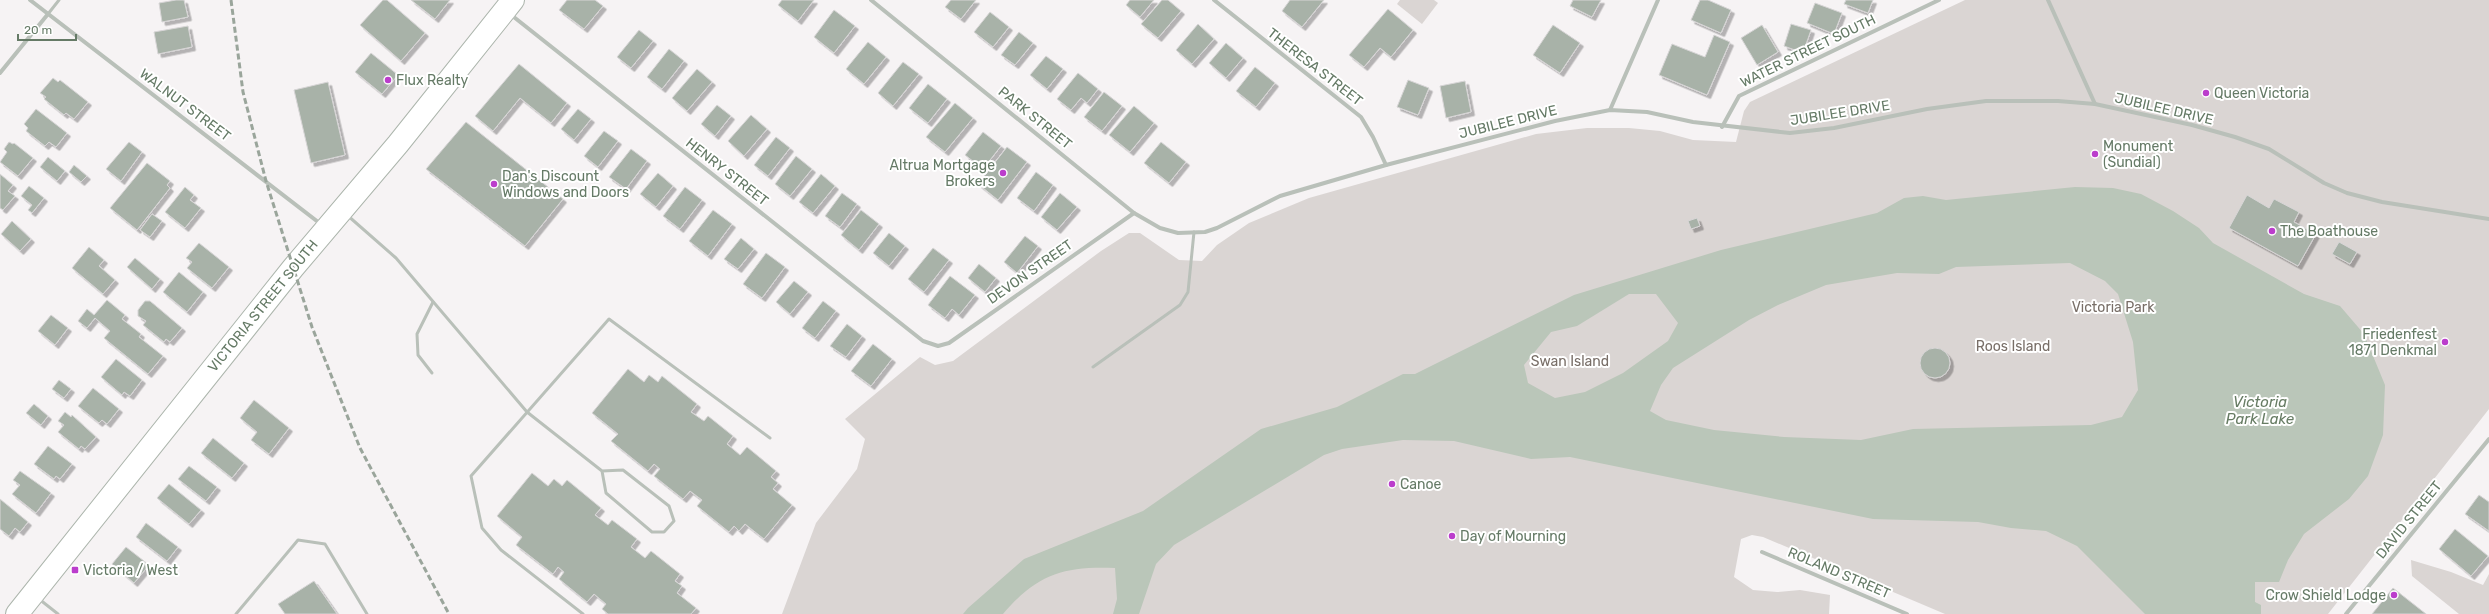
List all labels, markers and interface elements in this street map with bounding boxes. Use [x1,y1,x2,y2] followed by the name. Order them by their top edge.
[1738,11,1878,91] street label: WATER STREET SOUTH
[18,16,76,42] scale bar
[24,23,52,37] text: 20 m
[1264,25,1366,109] street label: THERESA STREET
[136,65,234,145] street label: WALNUT STREET
[396,72,469,89] place label: Flux Realty
[383,75,393,85] marker: Flux Realty
[995,83,1075,153] street label: PARK STREET
[2214,85,2309,102] place label: Queen Victoria
[2201,88,2211,98] marker: Queen Victoria
[2113,89,2215,129] street label: JUBILEE DRIVE
[1789,97,1891,129] street label: JUBILEE DRIVE
[1457,102,1559,142] street label: JUBILEE DRIVE
[682,134,772,210] street label: HENRY STREET
[2103,138,2174,171] place label: Monument (Sundial)
[2090,149,2100,159] marker: Monument (Sundial)
[890,157,995,190] place label: Altrua Mortgage Brokers
[502,168,629,201] place label: Dan's Discount Windows and Doors
[998,168,1008,178] marker: Altrua Mortgage Brokers
[489,179,499,189] marker: Dan's Discount Windows and Doors
[2280,223,2378,240] place label: The Boathouse
[2267,226,2277,236] marker: The Boathouse
[204,236,322,376] street label: VICTORIA STREET SOUTH
[984,236,1076,308] street label: DEVON STREET
[2072,299,2155,316] park label: Victoria Park
[2349,326,2438,359] place label: Friedenfest 1871 Denkmal
[2440,337,2450,347] marker: Friedenfest 1871 Denkmal
[1976,338,2050,355] park label: Roos Island
[1531,353,1609,370] park label: Swan Island
[2226,393,2295,428] water label: Victoria Park Lake
[1400,476,1442,493] place label: Canoe
[2372,478,2446,562] street label: DAVID STREET
[1387,479,1397,489] marker: Canoe
[1460,528,1566,545] place label: Day of Mourning
[1447,531,1457,541] marker: Day of Mourning
[1785,544,1893,602] street label: ROLAND STREET
[83,562,178,579] place label: Victoria / West
[70,565,80,575] marker: Victoria / West
[2265,587,2386,604] place label: Crow Shield Lodge
[2389,590,2399,600] marker: Crow Shield Lodge

